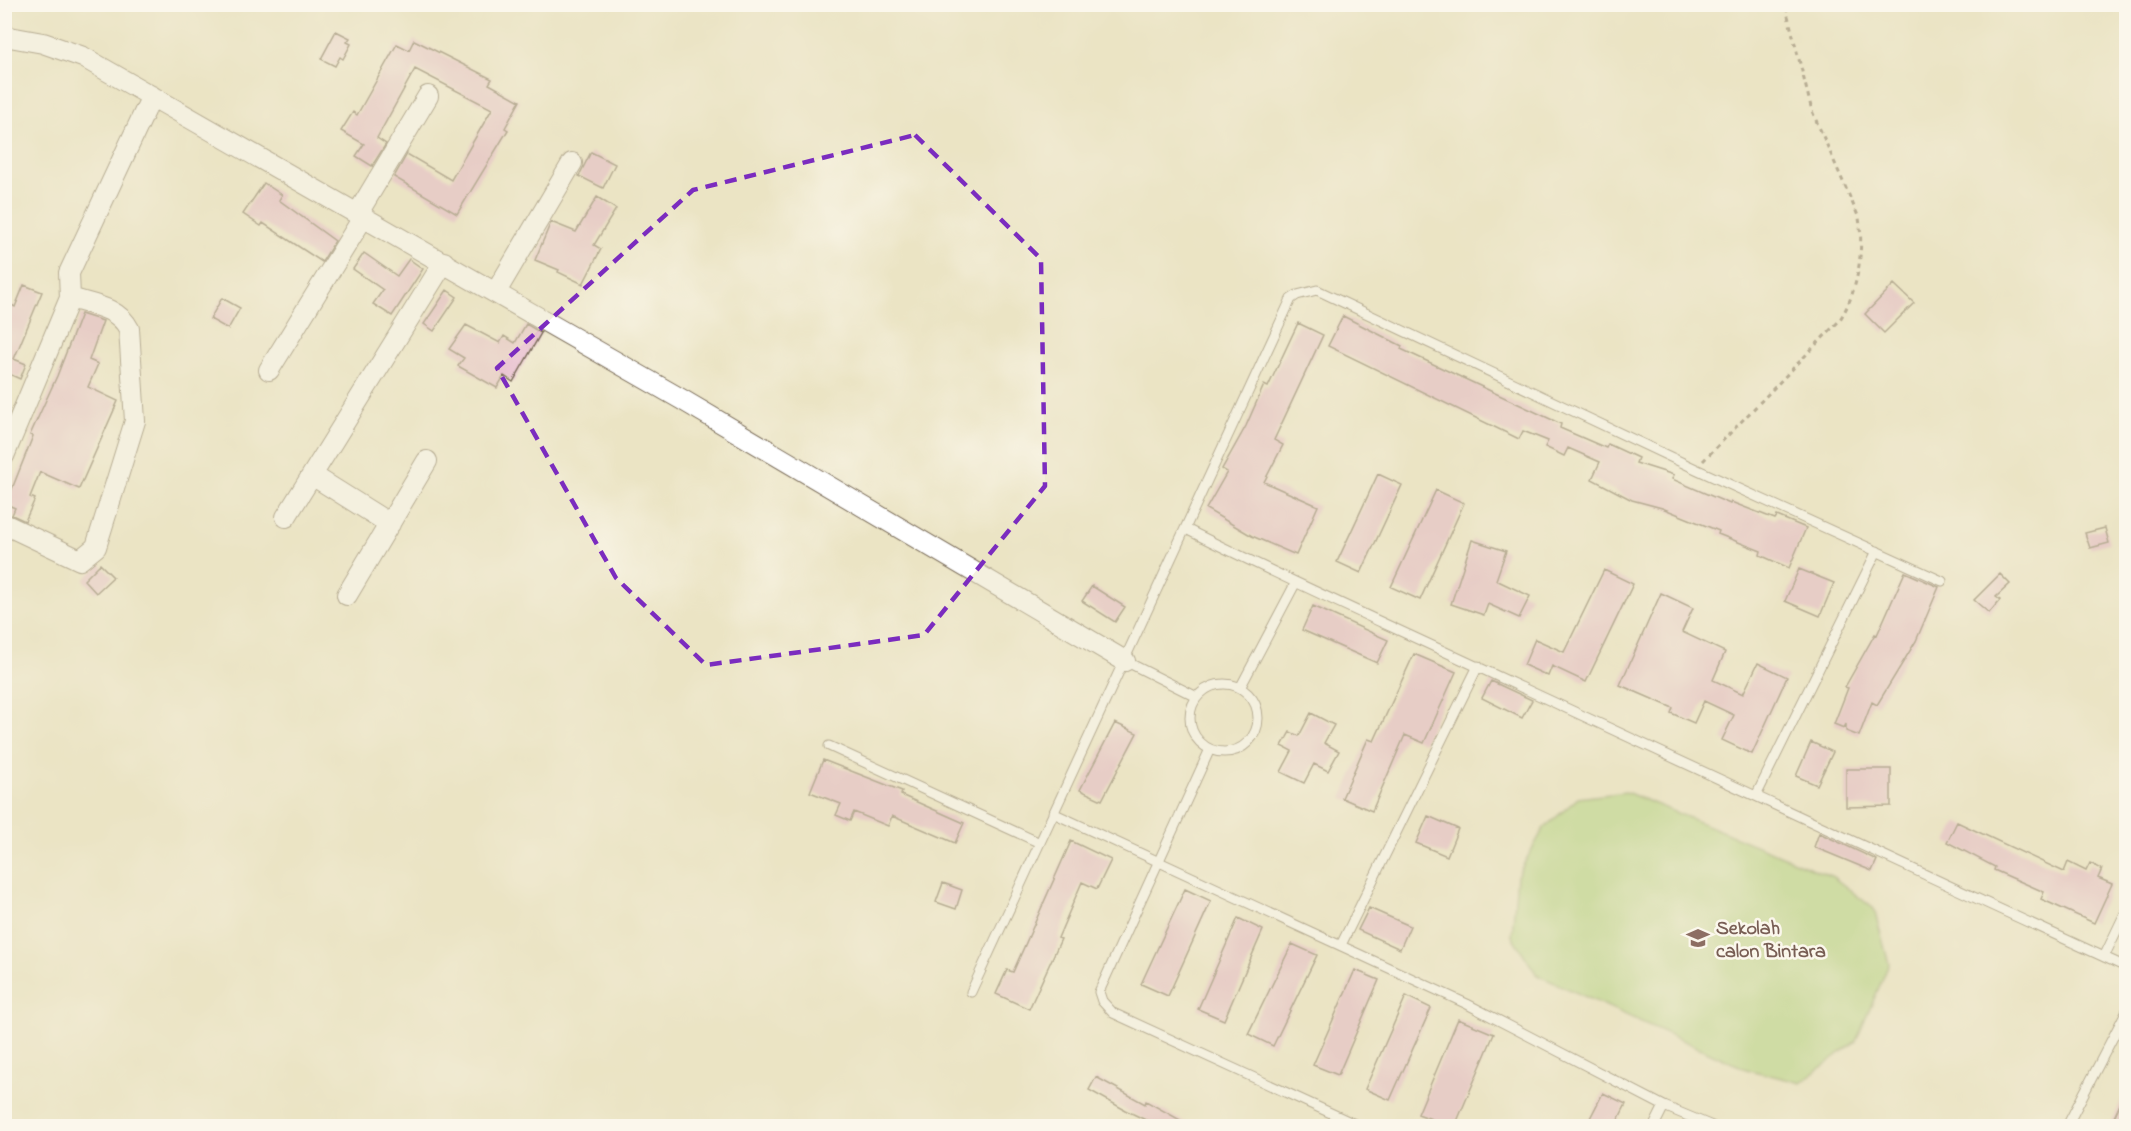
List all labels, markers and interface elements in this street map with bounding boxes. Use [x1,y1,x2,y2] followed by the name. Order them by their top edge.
[1716,915,1826,967] place label: Sekolah calon Bintara
[1685,925,1711,951] school or university icon: Sekolah calon Bintara

